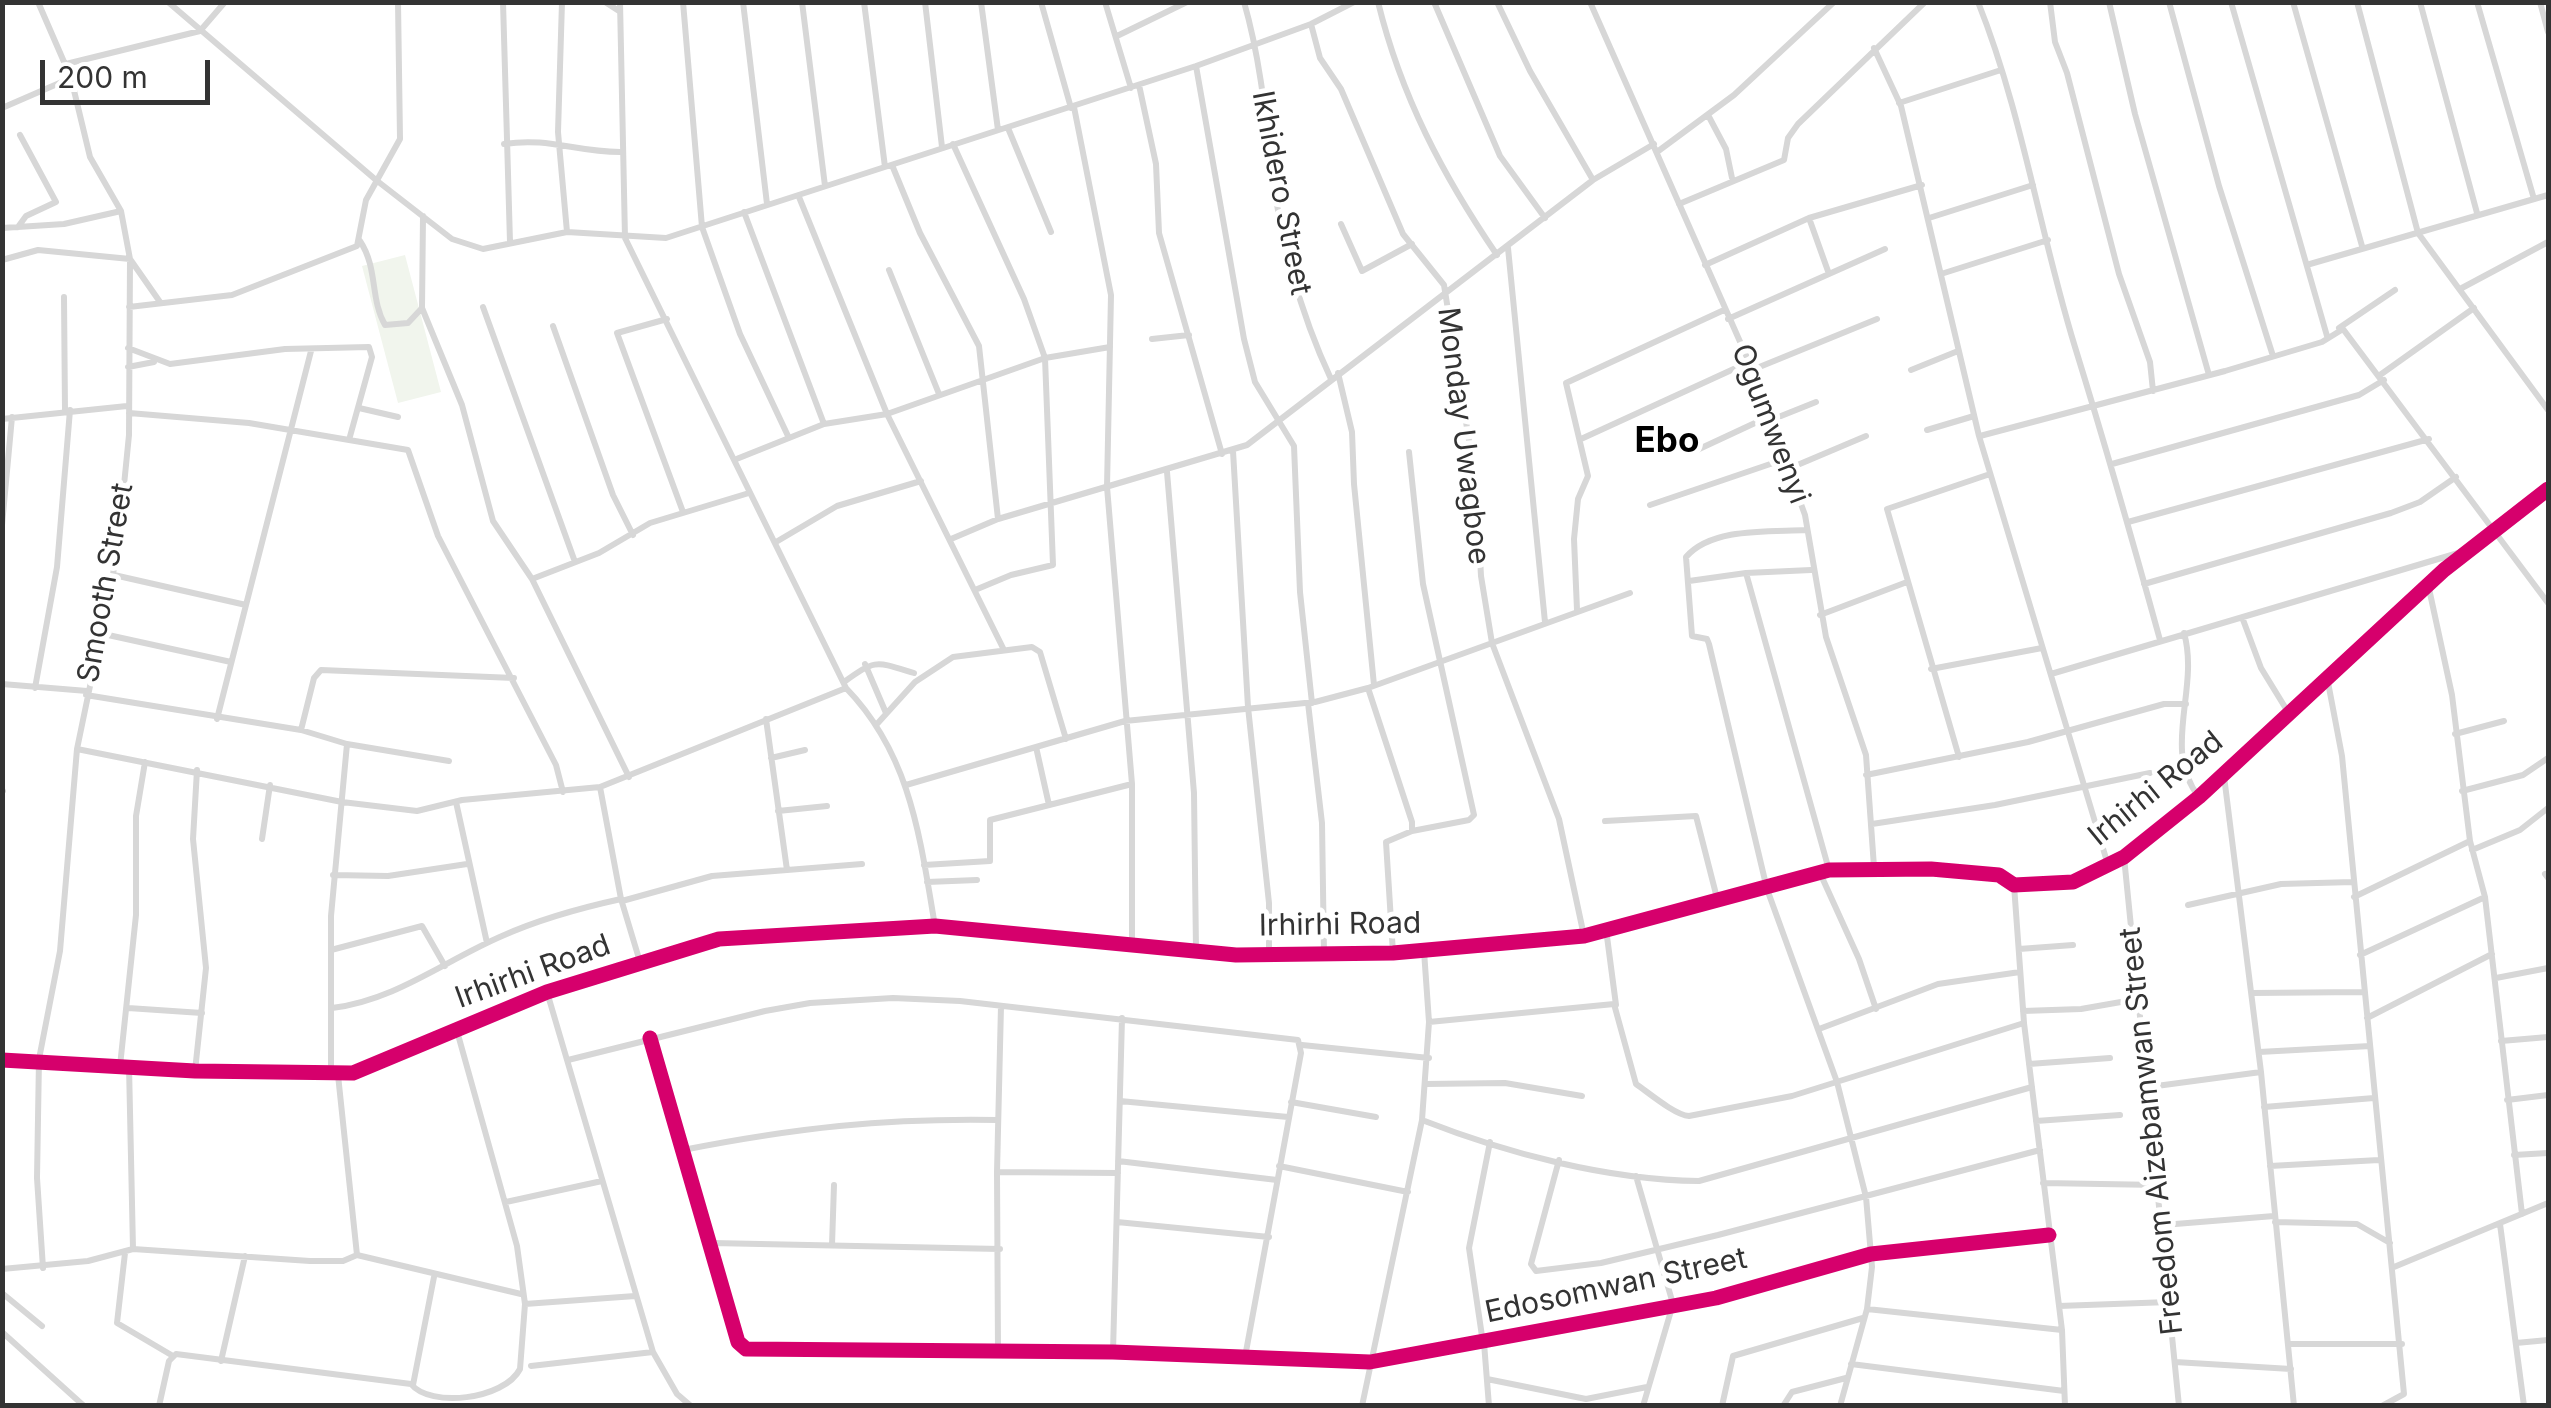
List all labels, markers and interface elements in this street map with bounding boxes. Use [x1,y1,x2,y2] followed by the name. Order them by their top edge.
[45,40,215,102] scale bar
[57,59,148,95] text: 200 m
[1244,88,1318,298] street label: Ikhidero Street
[1429,305,1497,567] street label: Monday Uwagboe
[1723,339,1817,509] street label: Ogumwenyi
[1635,420,1699,462] district label: Ebo
[71,480,141,686] street label: Smooth Street
[2082,724,2230,854] street label: Irhirhi Road
[1259,906,1421,944] street label: Irhirhi Road
[2113,926,2191,1336] street label: Freedom Aizebamwan Street
[451,927,615,1017] street label: Irhirhi Road
[1482,1241,1750,1331] street label: Edosomwan Street

